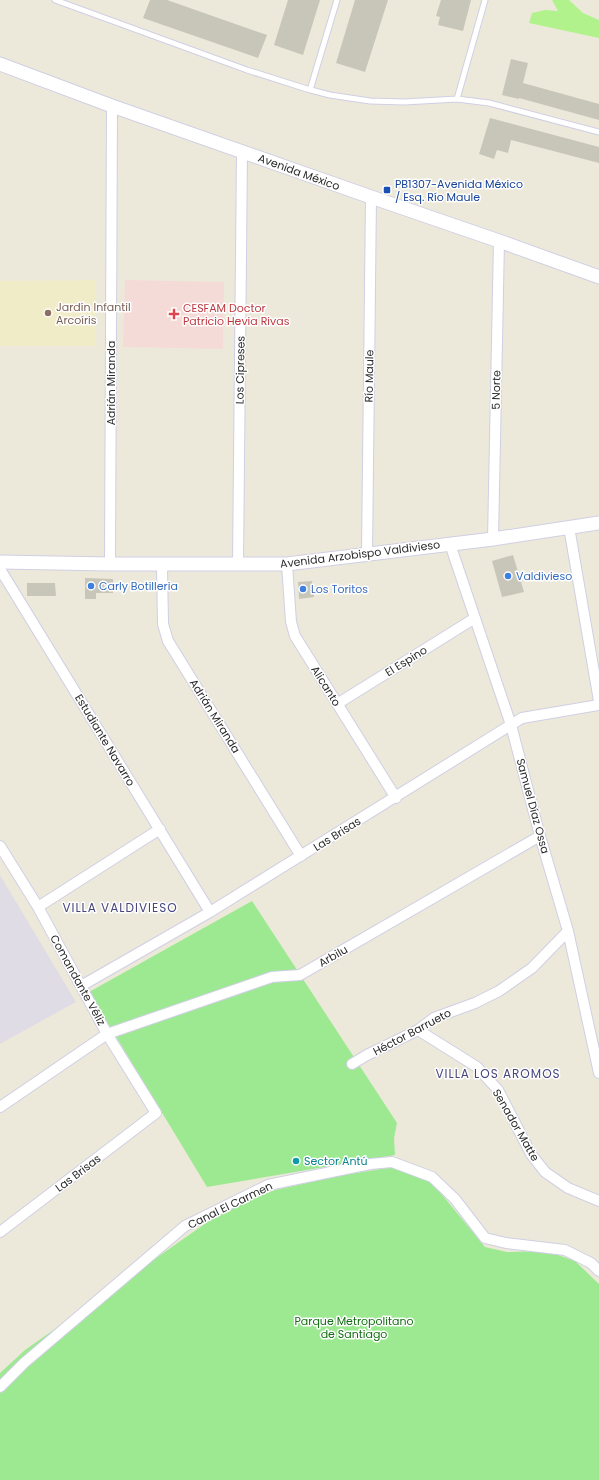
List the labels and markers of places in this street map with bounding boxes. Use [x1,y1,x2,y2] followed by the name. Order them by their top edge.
[395,176,523,205] place label: PB1307-Avenida México / Esq. Río Maule
[382,185,392,195] marker: PB1307-Avenida México / Esq. Río Maule
[56,299,131,328] place label: Jardín Infantil Arcoíris
[183,300,290,329] place label: CESFAM Doctor Patricio Hevia Rivas
[43,308,53,318] marker: Jardín Infantil Arcoíris
[168,308,180,320] marker: CESFAM Doctor Patricio Hevia Rivas
[516,568,572,584] place label: Valdivieso
[503,571,513,581] marker: Valdivieso
[99,578,178,594] place label: Carly Botilleria
[86,581,96,591] marker: Carly Botilleria
[311,581,368,597] place label: Los Toritos
[298,584,308,594] marker: Los Toritos
[304,1153,368,1169] place label: Sector Antú
[291,1156,301,1166] marker: Sector Antú

